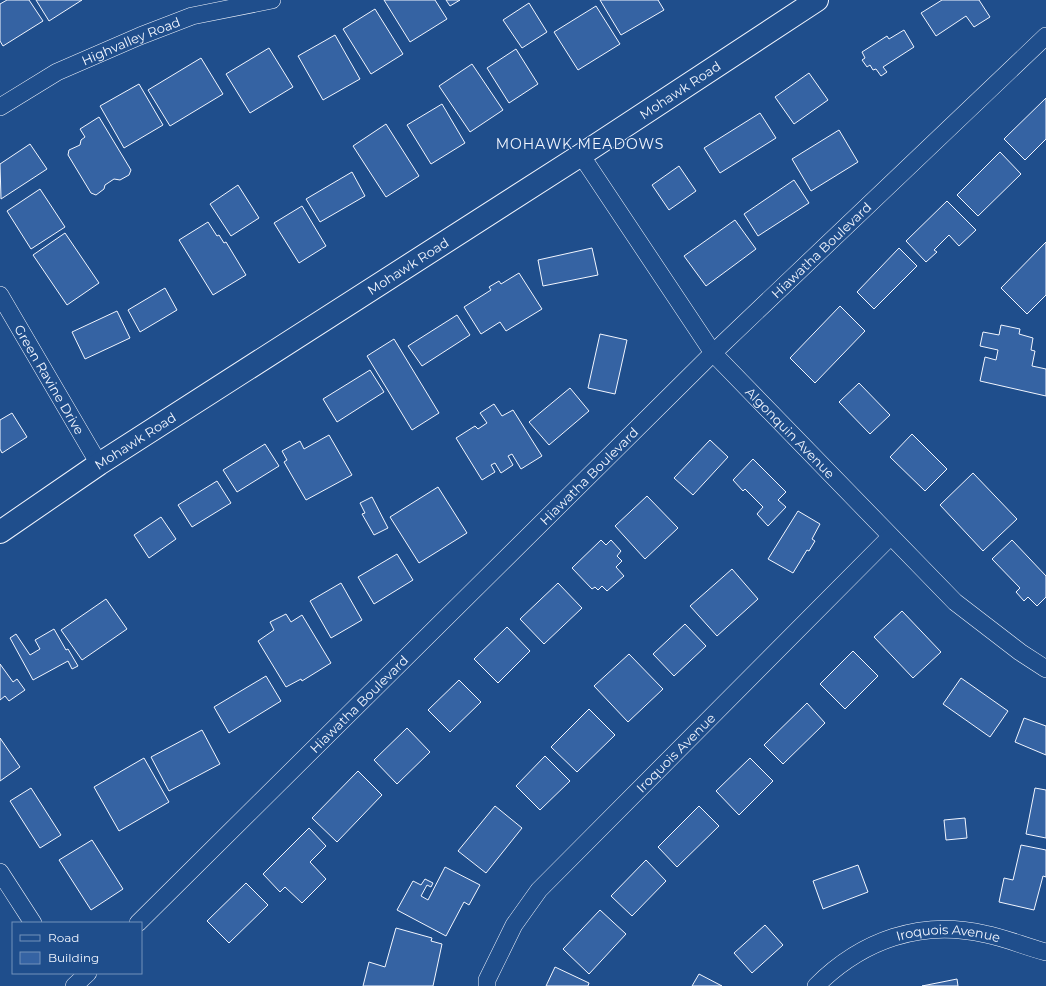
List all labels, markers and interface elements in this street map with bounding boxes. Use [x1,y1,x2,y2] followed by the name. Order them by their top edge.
[79,13,182,68] street label: Highvalley Road
[636,58,723,122] street label: Mohawk Road
[496,135,664,153] district label: MOHAWK MEADOWS
[768,199,874,301] street label: Hiawatha Boulevard
[364,234,452,298] street label: Mohawk Road
[11,322,88,437] street label: Green Ravine Drive
[742,384,838,482] street label: Algonquin Avenue
[91,409,179,473] street label: Mohawk Road
[536,424,641,528] street label: Hiawatha Boulevard
[306,652,411,756] street label: Hiawatha Boulevard
[633,710,718,796] street label: Iroquois Avenue
[894,921,1002,945] street label: Iroquois Avenue
[12,922,142,974] legend
[48,930,79,945] text: Road
[48,950,99,965] text: Building

